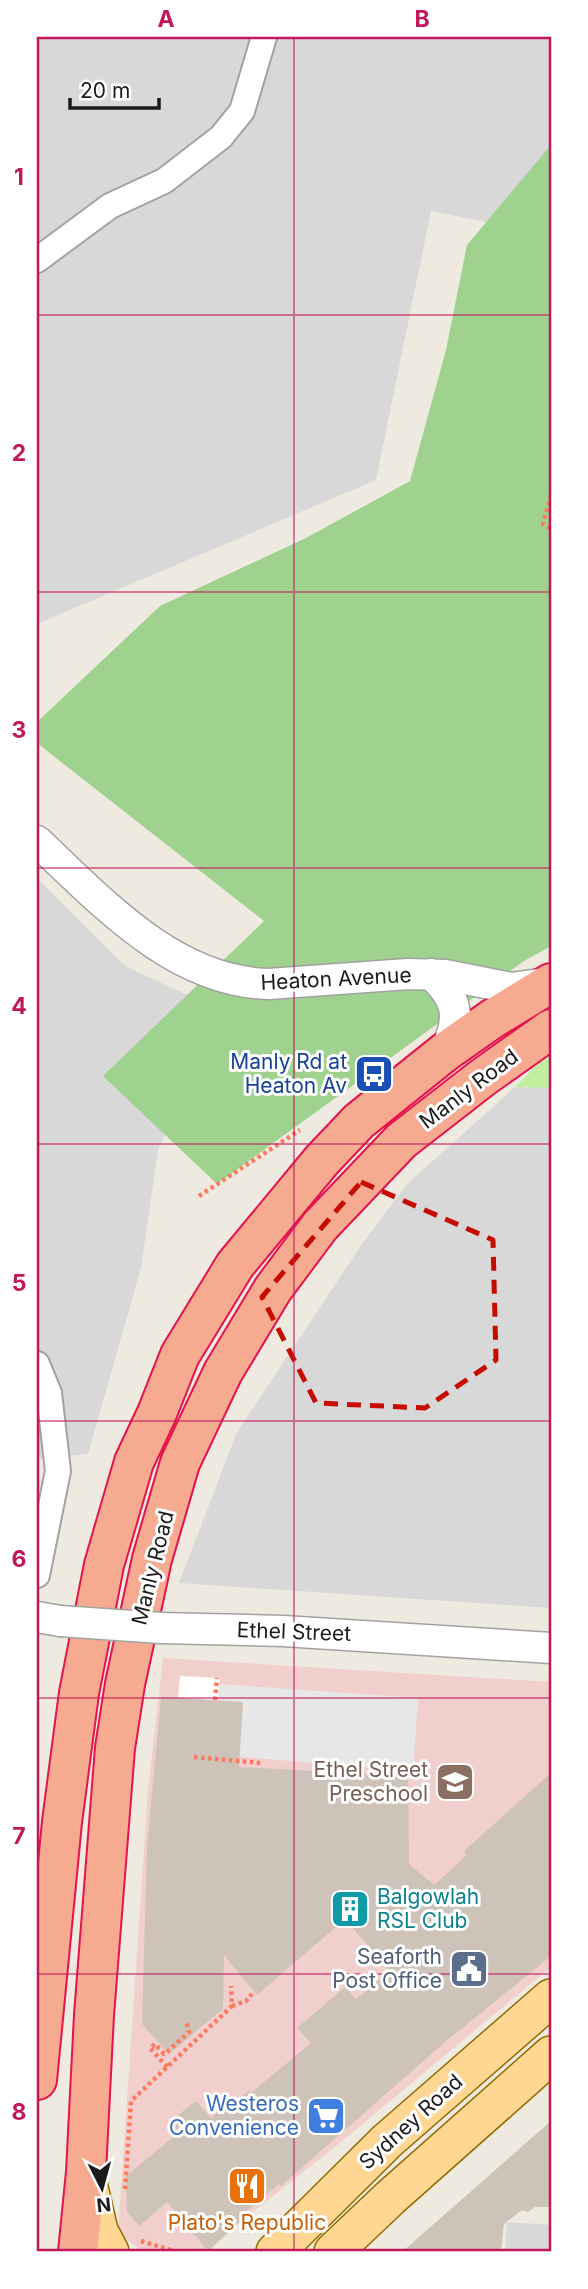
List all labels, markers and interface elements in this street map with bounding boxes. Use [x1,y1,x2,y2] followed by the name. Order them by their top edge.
[157,5,175,33] text: A
[414,5,430,33] text: B
[70,66,159,110] scale bar
[80,78,130,103] text: 20 m
[14,163,24,191] text: 1
[12,439,26,467] text: 2
[12,716,26,744] text: 3
[260,962,412,995] street label: Heaton Avenue
[11,992,27,1020] text: 4
[415,1043,523,1134] street label: Manly Road
[230,1049,347,1098] place label: Manly Rd at Heaton Av
[353,1053,395,1095] bus stop icon: Manly Rd at Heaton Av
[12,1269,26,1297] text: 5
[126,1508,179,1628] street label: Manly Road
[12,1545,26,1573] text: 6
[236,1617,352,1646] street label: Ethel Street
[314,1757,428,1806] place label: Ethel Street Preschool
[434,1761,476,1803] school or university icon: Ethel Street Preschool
[12,1822,26,1850] text: 7
[377,1884,479,1933] place label: Balgowlah RSL Club
[329,1888,371,1930] building icon: Balgowlah RSL Club
[332,1944,442,1993] place label: Seaforth Post Office
[448,1948,490,1990] public building icon: Seaforth Post Office
[354,2069,467,2175] street label: Sydney Road
[169,2091,299,2140] place label: Westeros Convenience
[305,2095,347,2137] supermarket icon: Westeros Convenience
[12,2098,26,2126] text: 8
[66,2152,136,2222] north arrow
[226,2165,268,2207] restaurant icon: Plato's Republic
[95,2192,112,2217] text: N
[168,2210,326,2235] place label: Plato's Republic

